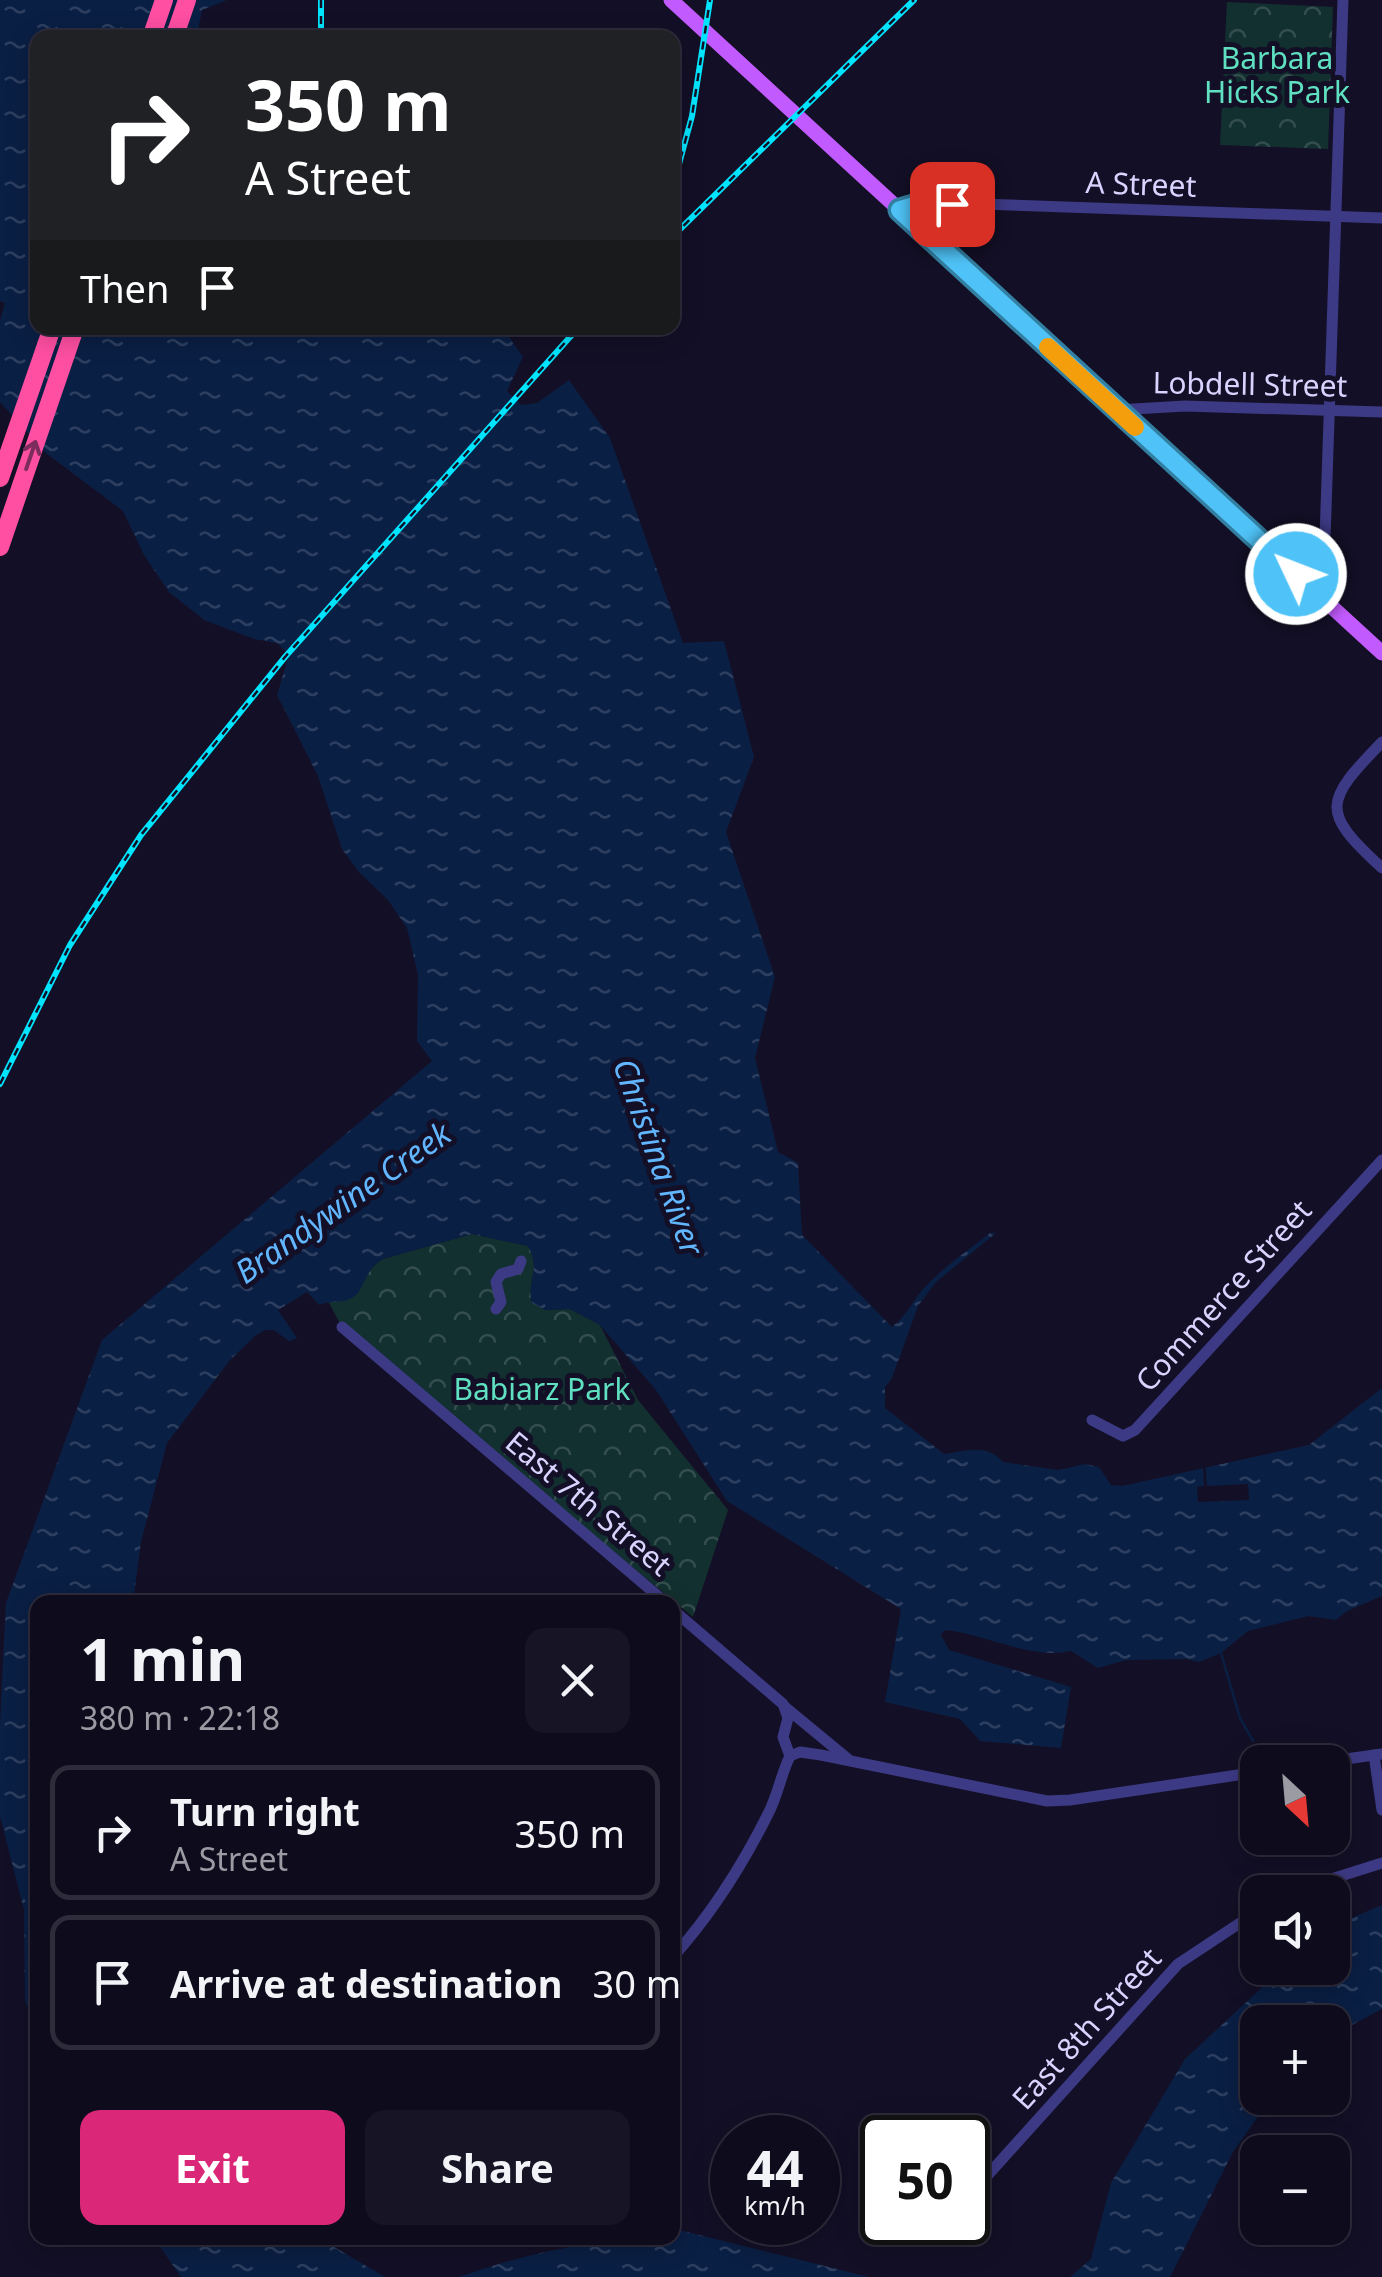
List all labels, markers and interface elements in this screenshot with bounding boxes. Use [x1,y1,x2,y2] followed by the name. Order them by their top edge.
[1204,37,1350,112] park label: Barbara Hicks Park
[245,56,452,152] text: 350 m
[80,70,210,200] icon: right
[245,147,411,208] text: A Street
[1085,161,1197,206] street label: A Street
[910,162,995,247] pin
[925,177,980,232] icon: arrive
[190,260,245,315] icon: arrive
[80,262,170,314] text: Then
[1152,361,1348,406] street label: Lobdell Street
[24,439,42,471] one-way arrow
[1244,522,1348,626] position arrow
[604,1052,715,1262] water label: Christina River
[226,1111,460,1292] water label: Brandywine Creek
[1126,1190,1320,1400] street label: Commerce Street
[453,1368,631,1409] park label: Babiarz Park
[497,1421,681,1584] street label: East 7th Street
[80,1617,245,1699] text: 1 min
[525,1628,630,1733] button: close
[80,1696,280,1739] text: 380 m · 22:18
[1240,1745,1350,1855] north arrow
[1240,1745,1350,2245] map controls
[170,1785,360,1837] text: Turn right
[85,1805,140,1860] icon: right
[514,1807,625,1859] text: 350 m
[170,1837,288,1880] text: A Street
[1240,1875,1350,1985] button: sound
[1002,1938,1170,2118] street label: East 8th Street
[85,1955,140,2010] icon: arrive
[170,1957,562,2009] text: Arrive at destination
[592,1957,681,2009] text: 30 m
[1240,2005,1350,2115] button: +
[80,2110,345,2225] button: Exit
[365,2110,630,2225] button: Share
[860,2115,990,2245] speed limit sign: 50
[746,2134,804,2202] text: 44
[1240,2135,1350,2245] button: −
[744,2188,806,2222] text: km/h

